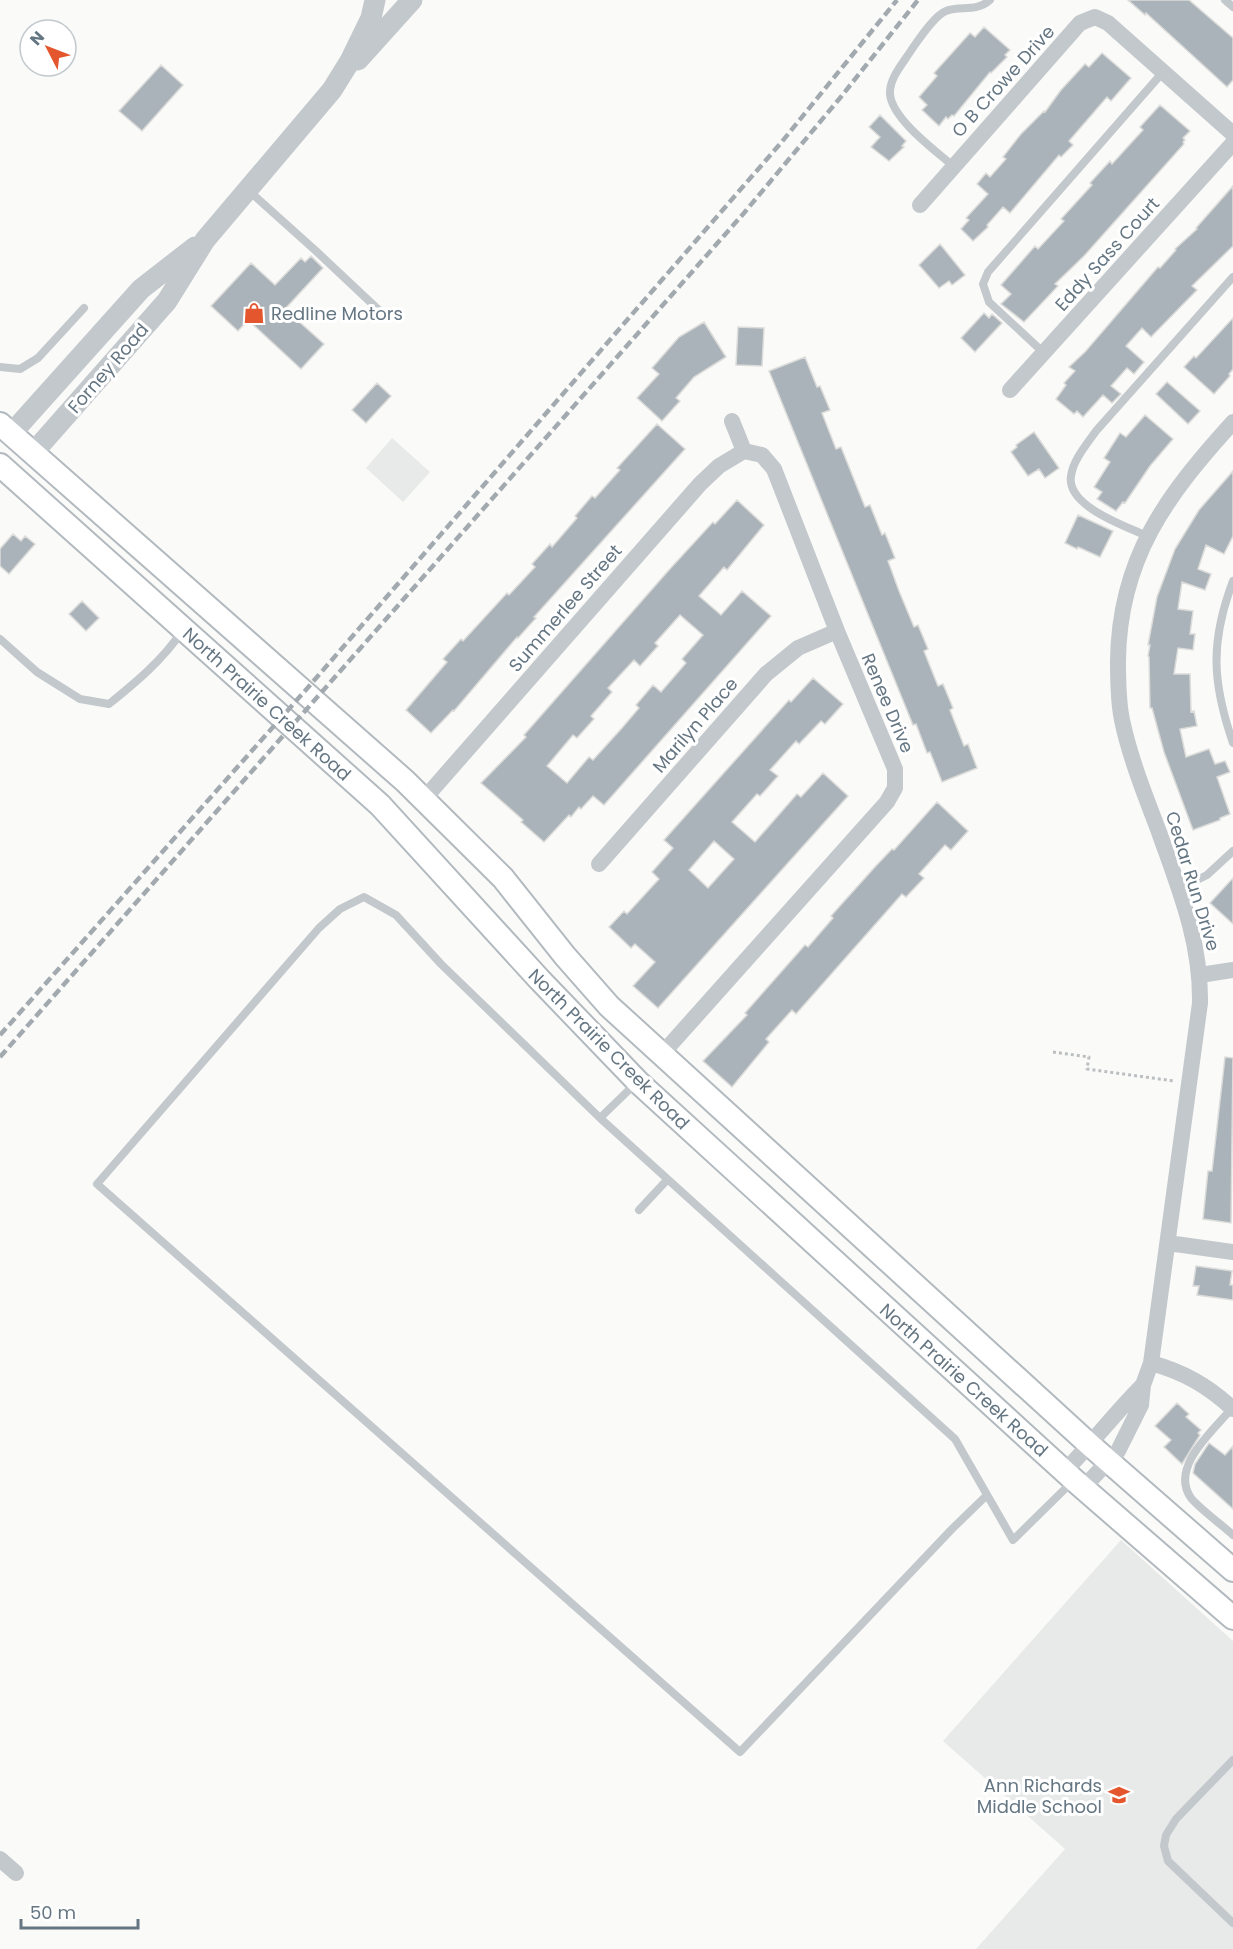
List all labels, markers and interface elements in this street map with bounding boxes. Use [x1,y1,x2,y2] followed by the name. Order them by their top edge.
[18,18,78,78] north arrow
[946,20,1060,142] street label: O B Crowe Drive
[25,26,50,50] text: N
[1049,192,1165,316] street label: Eddy Sass Court
[242,301,266,325] shop icon: Redline Motors
[271,301,403,326] place label: Redline Motors
[62,318,154,418] street label: Forney Road
[503,539,627,677] street label: Summerlee Street
[177,622,357,786] street label: North Prairie Creek Road
[856,649,920,757] street label: Renee Drive
[647,672,743,778] street label: Marilyn Place
[1160,808,1226,954] street label: Cedar Run Drive
[523,963,695,1135] street label: North Prairie Creek Road
[874,1298,1054,1462] street label: North Prairie Creek Road
[977,1773,1102,1819] place label: Ann Richards Middle School
[1107,1783,1131,1807] school or university icon: Ann Richards Middle School
[21,1892,138,1930] scale bar
[30,1900,76,1925] text: 50 m

